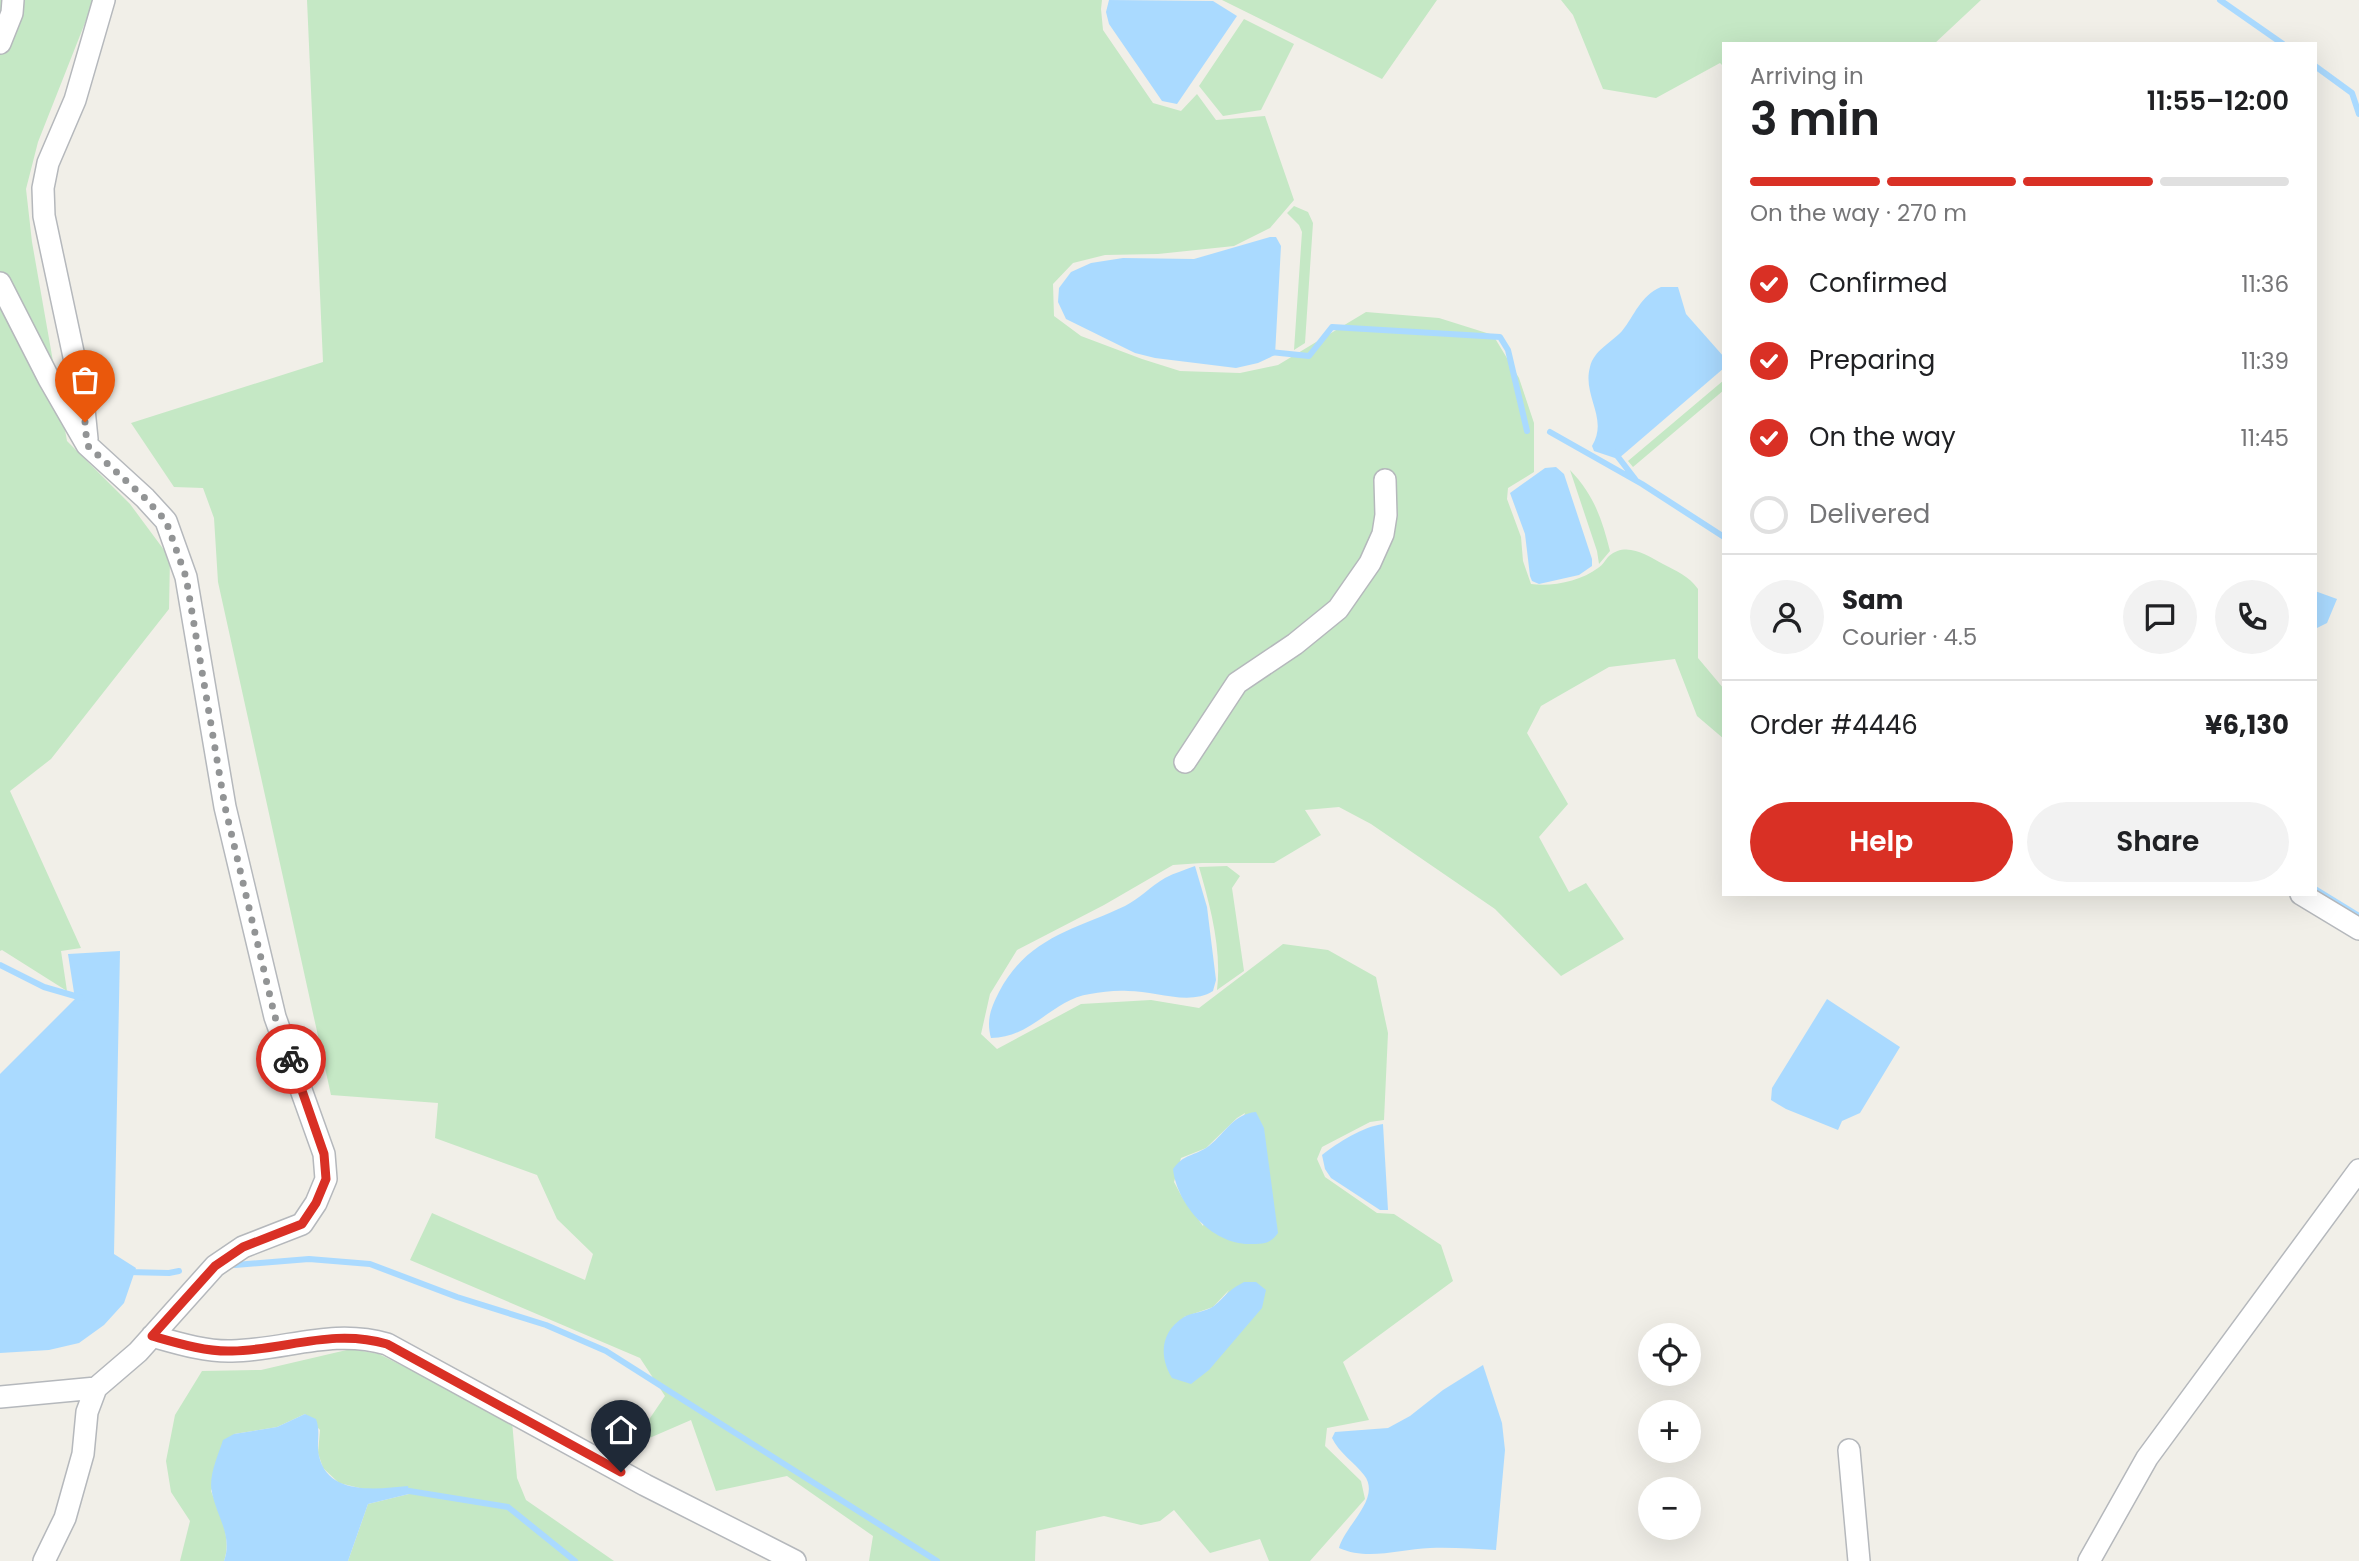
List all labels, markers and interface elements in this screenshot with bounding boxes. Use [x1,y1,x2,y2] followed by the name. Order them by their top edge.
[1750,60,1864,92] text: Arriving in
[2147,83,2289,119] text: 11:55–12:00
[1750,87,1880,151] text: 3 min
[1750,197,1967,229] text: On the way · 270 m
[1750,265,1788,303] icon: check
[1809,265,1947,301] text: Confirmed
[2241,268,2289,300] text: 11:36
[1750,342,1788,380] icon: check
[1809,342,1935,378] text: Preparing
[2241,345,2289,377] text: 11:39
[55,350,115,422] pin
[66,361,104,399] icon: bag
[1750,419,1788,457] icon: check
[1809,419,1956,455] text: On the way
[2240,422,2289,454] text: 11:45
[1809,496,1930,532] text: Delivered
[1750,580,1824,654] button: person
[2123,580,2197,654] button: chat
[2215,580,2289,654] button: phone
[1842,582,1903,618] text: Sam
[1842,621,1977,653] text: Courier · 4.5
[1750,707,1918,743] text: Order #4446
[2205,707,2289,743] text: ¥6,130
[1750,802,2013,882] button: Help
[2027,802,2289,882] button: Share
[256,1024,326,1094] courier
[272,1040,310,1078] icon: bike
[1638,1323,1701,1540] map controls
[1638,1323,1701,1386] button: locate
[591,1400,651,1472] pin
[1638,1400,1701,1463] button: +
[602,1411,640,1449] icon: home
[1638,1477,1701,1540] button: −

